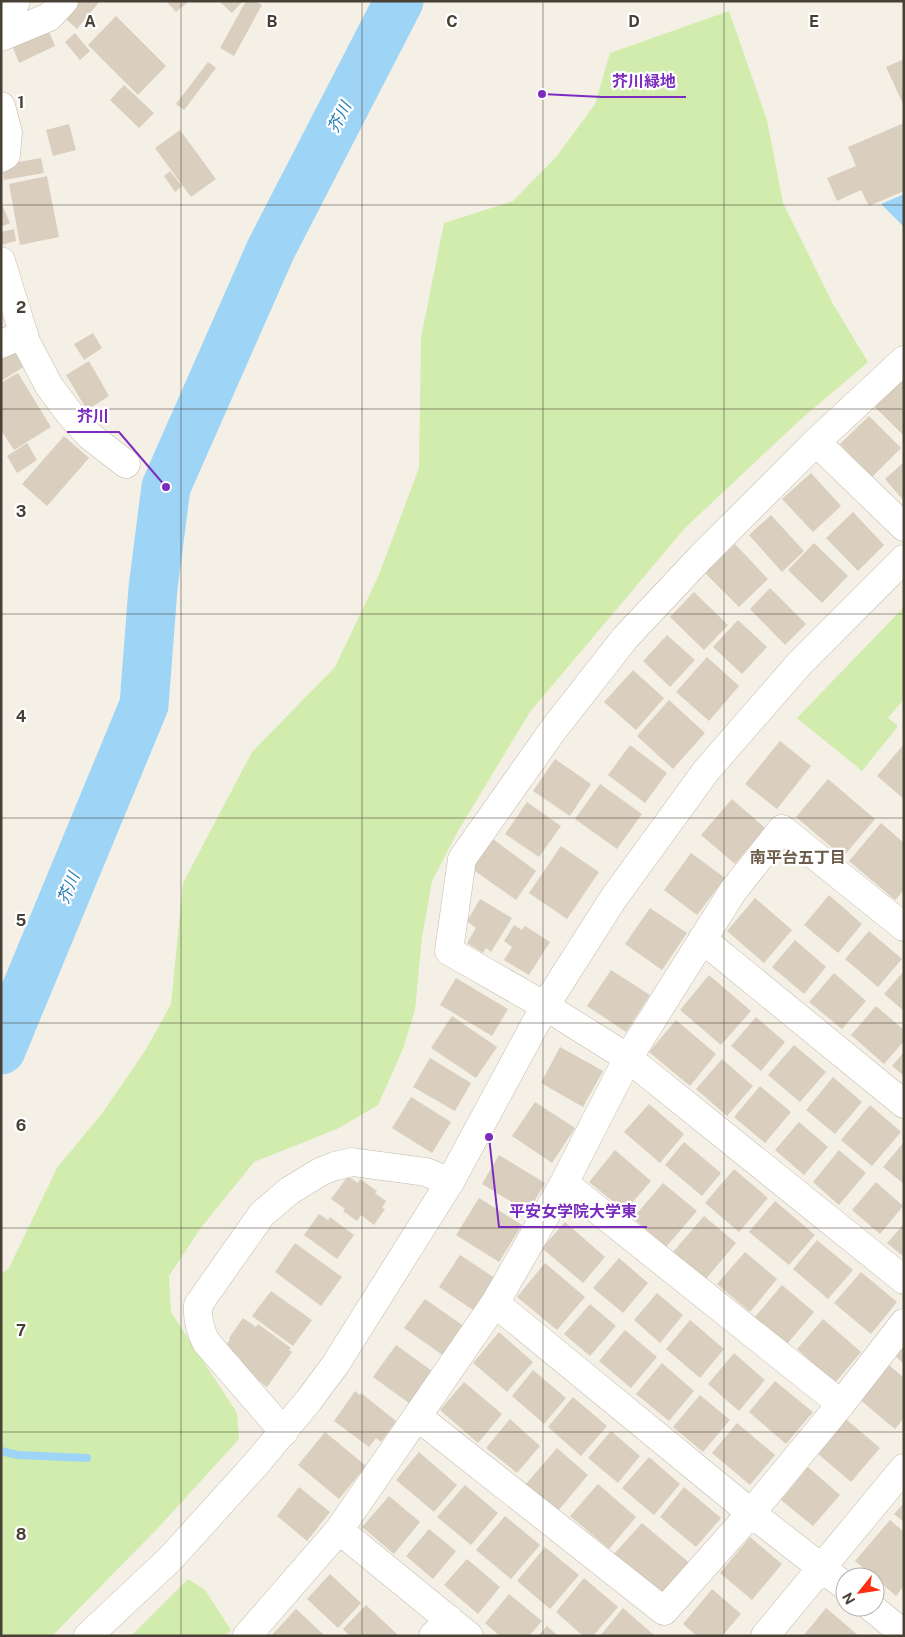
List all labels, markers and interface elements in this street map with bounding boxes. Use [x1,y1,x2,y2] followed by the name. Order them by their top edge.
[84,12,96,31] text: A
[267,12,278,31] text: B
[446,12,458,31] text: C
[628,12,640,31] text: D
[809,12,819,31] text: E
[602,66,686,97] callout: 芥川緑地
[612,72,676,91] text: 芥川緑地
[18,93,24,112] text: 1
[324,97,356,136] water label: 芥川
[16,298,26,317] text: 2
[67,401,119,432] callout: 芥川
[77,407,109,426] text: 芥川
[16,502,26,521] text: 3
[16,707,27,726] text: 4
[750,848,846,867] district label: 南平台五丁目
[54,868,84,907] water label: 芥川
[16,911,27,930] text: 5
[16,1116,26,1135] text: 6
[499,1196,647,1227] callout: 平安女学院大学東
[509,1202,637,1221] text: 平安女学院大学東
[16,1321,26,1340] text: 7
[16,1525,27,1544] text: 8
[835,1567,885,1617] north arrow
[839,1590,858,1607] text: N

